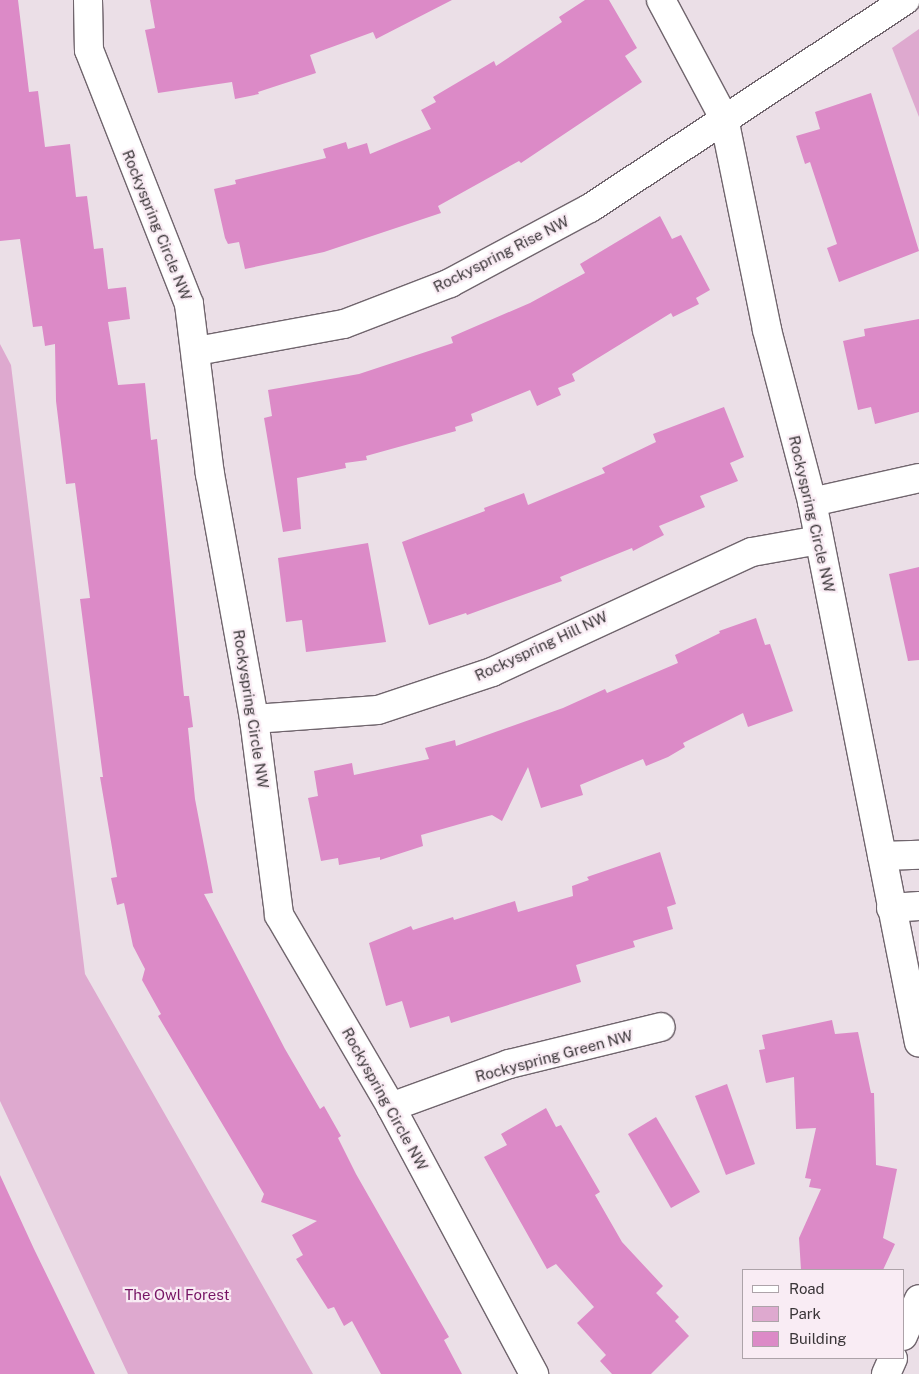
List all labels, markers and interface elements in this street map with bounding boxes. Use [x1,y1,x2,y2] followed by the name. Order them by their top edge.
[119,147,195,303] street label: Rockyspring Circle NW
[430,212,572,296] street label: Rockyspring Rise NW
[785,434,839,594] street label: Rockyspring Circle NW
[472,607,610,685] street label: Rockyspring Hill NW
[230,628,272,790] street label: Rockyspring Circle NW
[338,1024,432,1174] street label: Rockyspring Circle NW
[473,1026,635,1086] street label: Rockyspring Green NW
[742,1269,904,1359] legend
[789,1280,825,1297] text: Road
[124,1286,230,1304] park label: The Owl Forest
[789,1305,821,1322] text: Park
[789,1330,847,1347] text: Building

